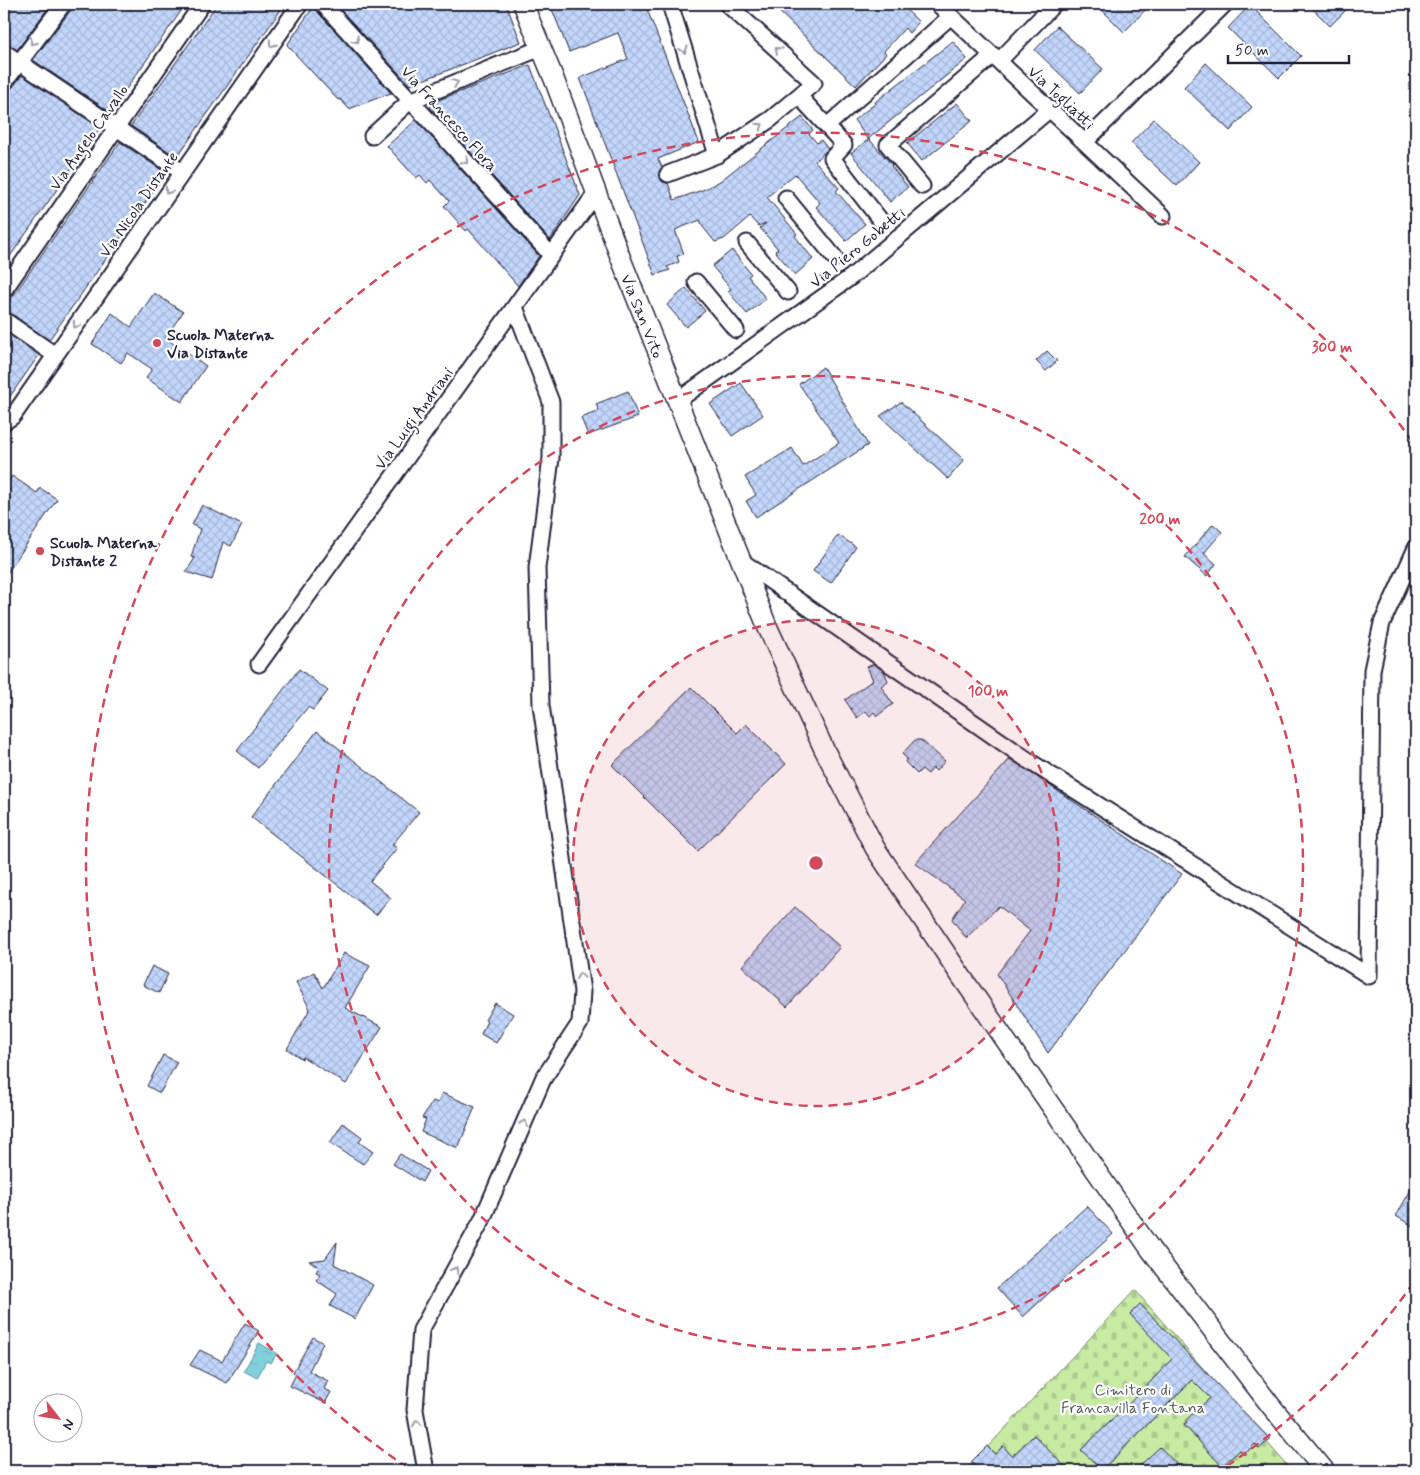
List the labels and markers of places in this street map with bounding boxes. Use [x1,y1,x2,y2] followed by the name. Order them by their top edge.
[167,325,274,364] place label: Scuola Materna Via Distante
[151,337,163,349] marker: Scuola Materna Via Distante
[50,533,157,572] place label: Scuola Materna Distante 2
[34,545,46,557] marker: Scuola Materna Distante 2
[807,854,825,872] centre of rings

